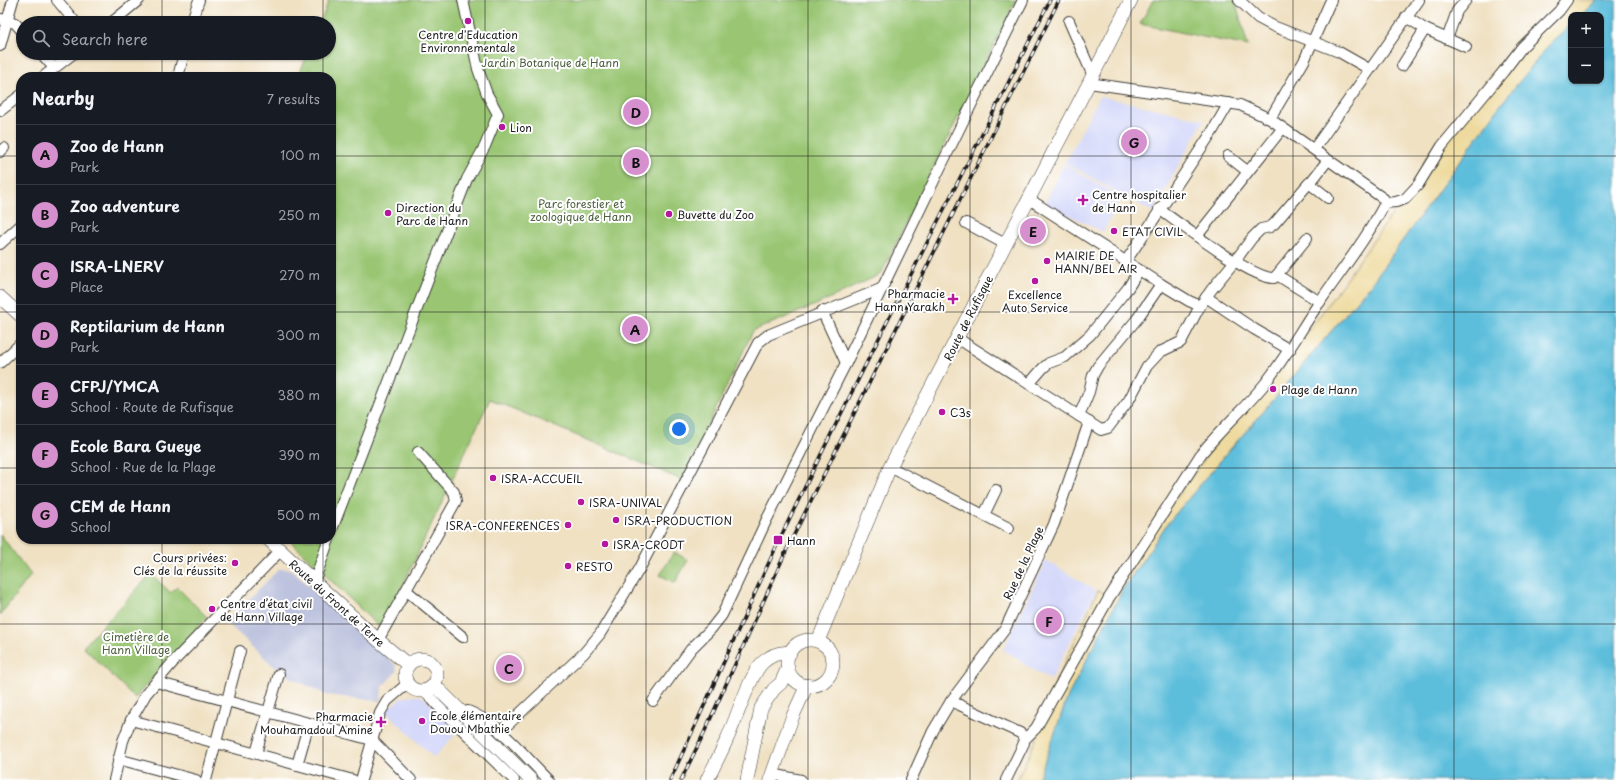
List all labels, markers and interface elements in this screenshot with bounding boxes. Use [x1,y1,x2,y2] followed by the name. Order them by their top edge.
[1568,12,1604,84] map controls
[1568,12,1604,48] button: +
[16,16,336,60] search box
[463,16,473,26] marker: Centre d'Education Environnementale
[418,26,518,56] place label: Centre d'Education Environnementale
[30,27,52,49] icon: search
[62,27,148,50] text: Search here
[1568,48,1604,84] button: −
[481,54,619,71] park label: Jardin Botanique de Hann
[32,85,94,111] text: Nearby
[267,89,320,108] text: 7 results
[623,97,649,127] pin: D
[510,119,532,136] place label: Lion
[497,122,507,132] marker: Lion
[1121,127,1147,157] pin: G
[70,134,164,157] text: Zoo de Hann
[40,145,50,164] text: A
[280,145,320,164] text: 100 m
[623,147,649,177] pin: B
[70,157,99,176] text: Park
[1092,186,1186,216] place label: Centre hospitalier de Hann
[70,194,180,217] text: Zoo adventure
[1077,194,1089,206] marker: Centre hospitalier de Hann
[530,195,632,225] park label: Parc forestier et zoologique de Hann
[396,199,468,229] place label: Direction du Parc de Hann
[41,205,49,224] text: B
[278,205,320,224] text: 250 m
[677,206,754,223] place label: Buvette du Zoo
[383,208,393,218] marker: Direction du Parc de Hann
[664,209,674,219] marker: Buvette du Zoo
[1020,216,1046,246] pin: E
[70,217,99,236] text: Park
[1122,223,1184,240] place label: ETAT CIVIL
[1109,226,1119,236] marker: ETAT CIVIL
[1055,247,1137,277] place label: MAIRIE DE HANN/BEL AIR
[70,254,164,277] text: ISRA-LNERV
[1042,256,1052,266] marker: MAIRIE DE HANN/BEL AIR
[40,265,50,284] text: C
[279,265,320,284] text: 270 m
[939,272,997,364] street label: Route de Rufisque
[1030,276,1040,286] marker: Excellence Auto Service
[70,277,103,296] text: Place
[875,285,945,315] place label: Pharmacie Hann Yarakh
[1002,286,1068,316] place label: Excellence Auto Service
[948,294,958,304] marker: Pharmacie Hann Yarakh
[70,314,225,337] text: Reptilarium de Hann
[622,314,648,344] pin: A
[40,325,50,344] text: D
[276,325,320,344] text: 300 m
[70,337,99,356] text: Park
[70,374,159,397] text: CFPJ/YMCA
[1281,381,1358,398] place label: Plage de Hann
[1268,384,1278,394] marker: Plage de Hann
[41,385,49,404] text: E
[277,385,320,404] text: 380 m
[70,397,234,416] text: School · Route de Rufisque
[950,404,971,421] place label: C3s
[937,407,947,417] marker: C3s
[669,419,689,439] your location
[70,434,201,457] text: Ecole Bara Gueye
[41,445,49,464] text: F
[278,445,320,464] text: 390 m
[70,457,216,476] text: School · Rue de la Plage
[501,470,583,487] place label: ISRA-ACCUEIL
[488,473,498,483] marker: ISRA-ACCUEIL
[70,494,171,517] text: CEM de Hann
[589,494,662,511] place label: ISRA-UNIVAL
[576,497,586,507] marker: ISRA-UNIVAL
[40,505,50,524] text: G
[277,505,320,524] text: 500 m
[624,512,732,529] place label: ISRA-PRODUCTION
[611,515,621,525] marker: ISRA-PRODUCTION
[70,517,111,536] text: School
[446,517,560,534] place label: ISRA-CONFERENCES
[563,520,573,530] marker: ISRA-CONFERENCES
[999,523,1048,603] street label: Rue de la Plage
[787,532,816,549] place label: Hann
[772,534,784,546] marker: Hann
[613,536,685,553] place label: ISRA-CRODT
[600,539,610,549] marker: ISRA-CRODT
[133,549,227,579] place label: Cours privées: Clés de la réussite
[285,555,389,651] street label: Route du Front de Terre
[230,558,240,568] marker: Cours privées: Clés de la réussite
[576,558,613,575] place label: RESTO
[563,561,573,571] marker: RESTO
[220,595,312,625] place label: Centre d’état civil de Hann Village
[207,604,217,614] marker: Centre d’état civil de Hann Village
[1036,606,1062,636] pin: F
[102,628,170,658] park label: Cimetière de Hann Village
[496,653,522,683] pin: C
[430,707,522,737] place label: Ecole élémentaire Douou Mbathie
[260,708,373,738] place label: Pharmacie Mouhamadoul Amine
[417,716,427,726] marker: Ecole élémentaire Douou Mbathie
[376,717,386,727] marker: Pharmacie Mouhamadoul Amine

